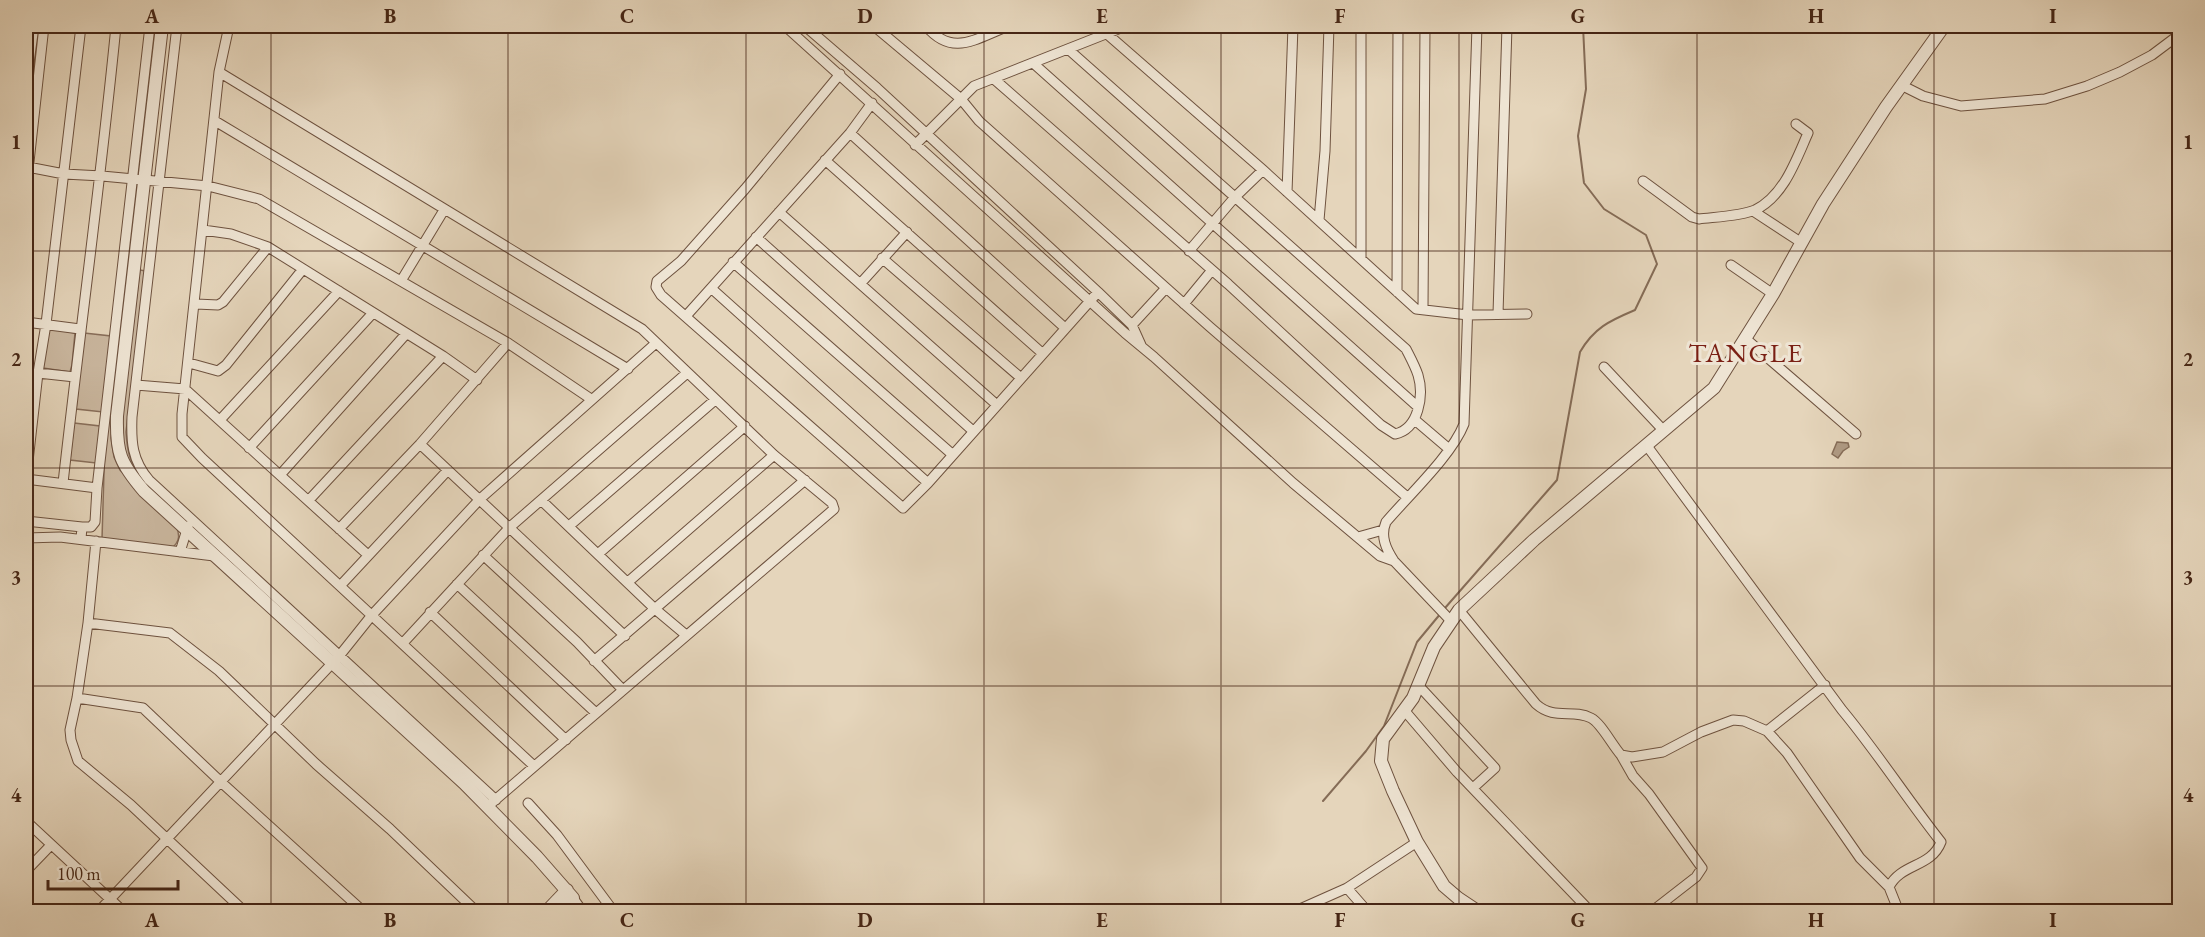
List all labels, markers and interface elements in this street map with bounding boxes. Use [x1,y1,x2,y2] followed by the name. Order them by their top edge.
[144,3,160,29] text: A
[384,3,396,29] text: B
[620,3,634,29] text: C
[857,3,873,29] text: D
[1096,3,1108,29] text: E
[1335,3,1346,29] text: F
[1571,3,1585,29] text: G
[1808,3,1824,29] text: H
[2049,3,2057,29] text: I
[11,129,21,155] text: 1
[2183,129,2193,155] text: 1
[1688,335,1804,370] district label: TANGLE
[11,346,22,372] text: 2
[2183,346,2194,372] text: 2
[11,564,21,590] text: 3
[2183,564,2193,590] text: 3
[11,782,22,808] text: 4
[2183,782,2194,808] text: 4
[48,853,178,891] scale bar
[57,862,101,885] text: 100 m
[144,907,160,933] text: A
[384,907,396,933] text: B
[620,907,634,933] text: C
[857,907,873,933] text: D
[1096,907,1108,933] text: E
[1335,907,1346,933] text: F
[1571,907,1585,933] text: G
[1808,907,1824,933] text: H
[2049,907,2057,933] text: I

